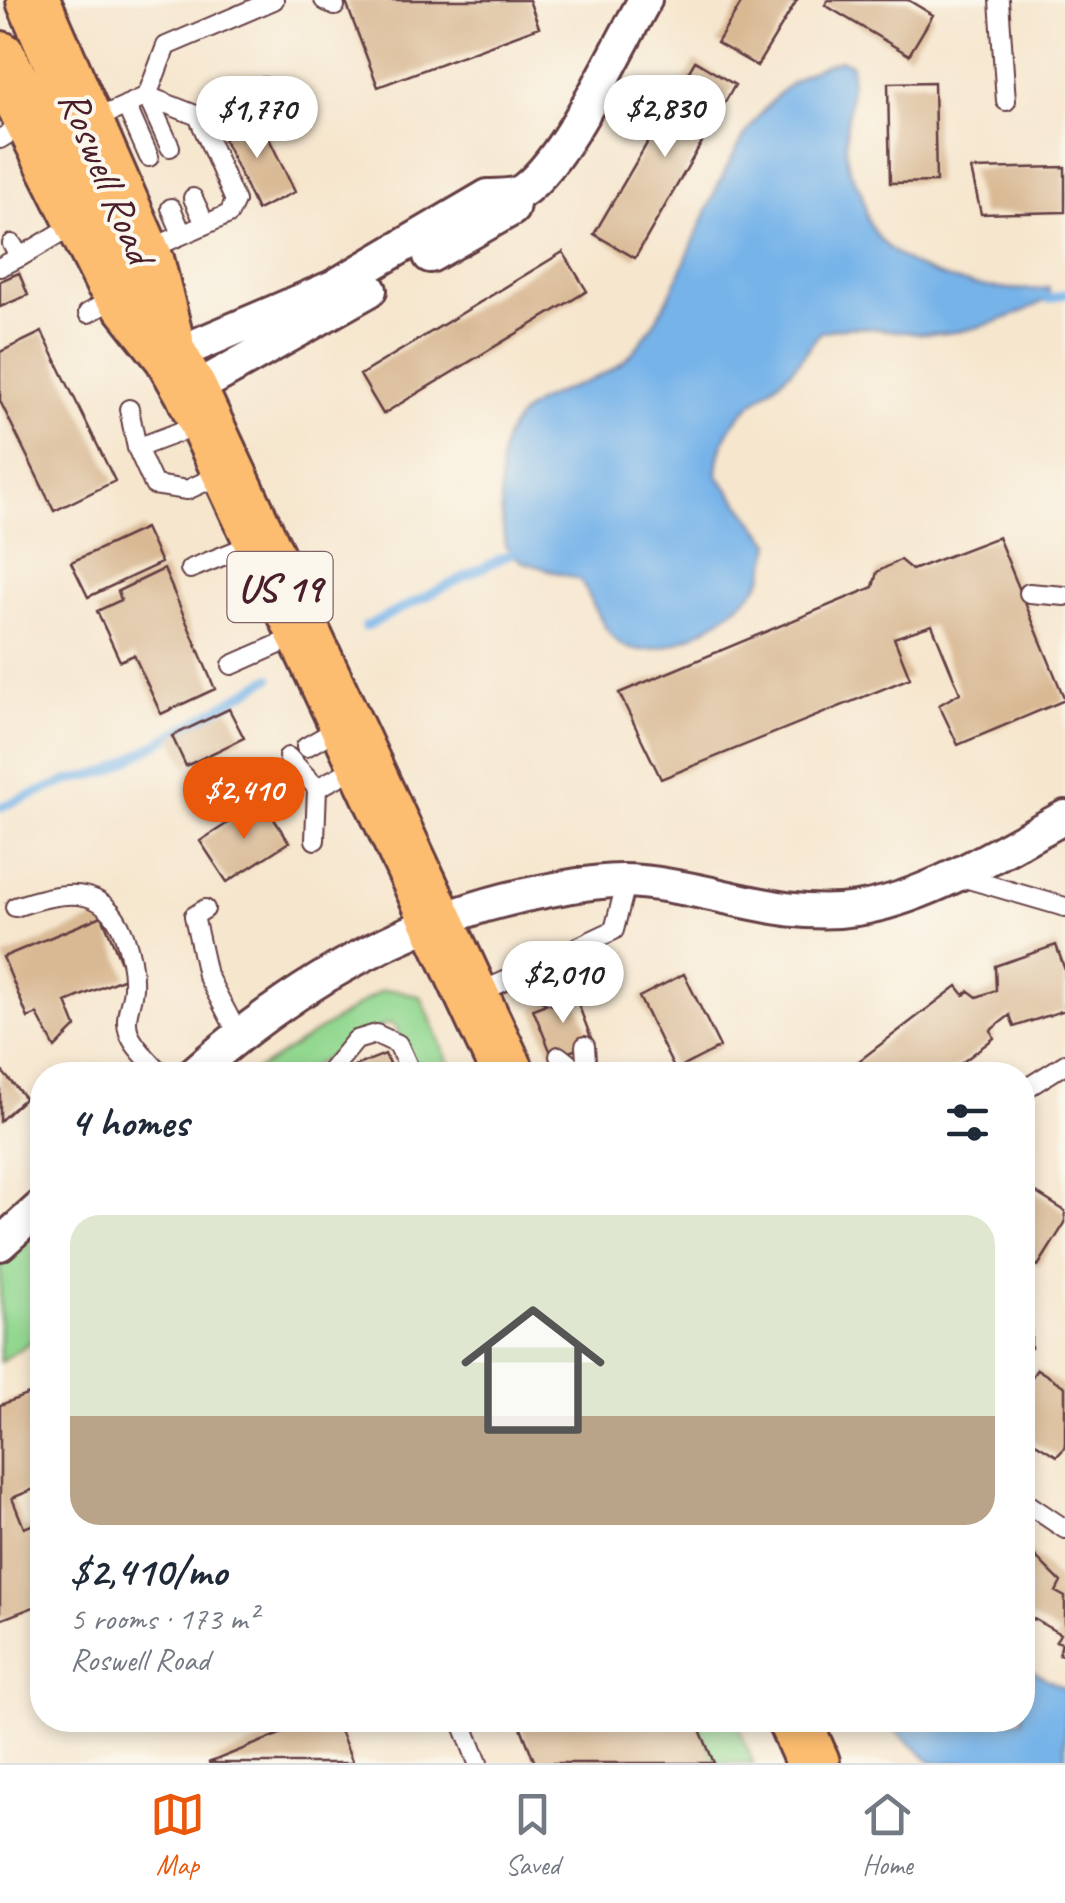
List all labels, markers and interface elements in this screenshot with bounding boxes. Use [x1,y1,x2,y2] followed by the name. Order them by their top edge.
[584,75,746,160] pin: $2,830
[176,76,338,161] pin: $1,770
[47,82,169,277] street label: Roswell Road
[626,87,704,128] text: $2,830
[218,88,296,129] text: $1,770
[228,552,332,622] road number: US 19
[163,757,325,842] pin: $2,410
[205,769,283,810] text: $2,410
[482,941,644,1026] pin: $2,010
[524,953,602,994] text: $2,010
[940,1095,995,1150] icon: filters
[70,1096,189,1149] text: 4 homes
[443,1280,623,1460] icon: home
[70,1545,227,1598] text: $2,410/mo
[70,1598,257,1639] text: 5 rooms · 173 m²
[70,1639,209,1680] text: Roswell Road
[150,1787,205,1882] tab: Map
[505,1787,560,1882] tab: Saved
[860,1787,915,1882] tab: Home

